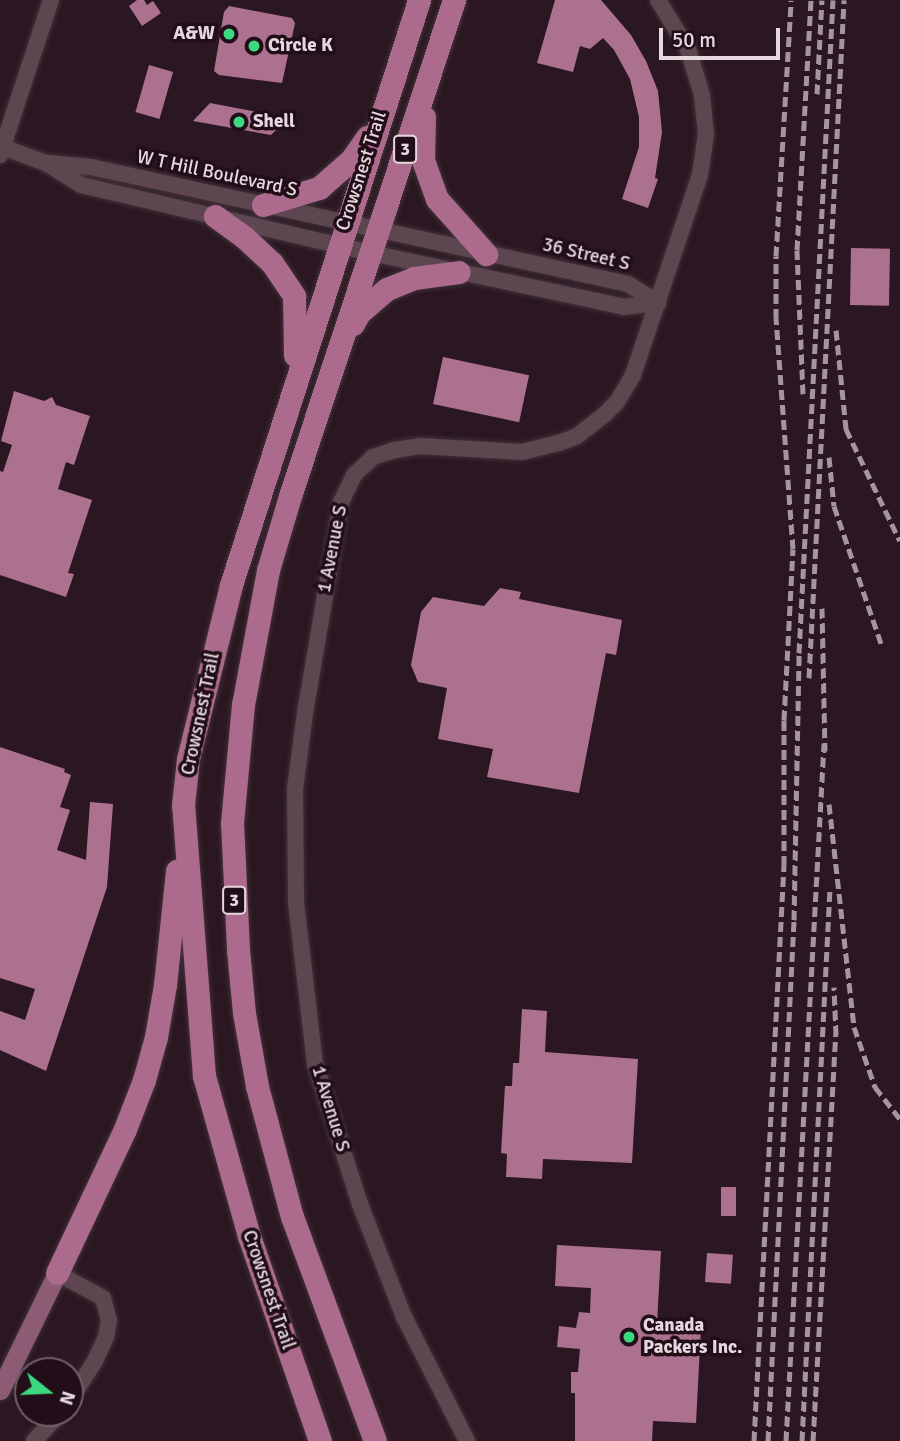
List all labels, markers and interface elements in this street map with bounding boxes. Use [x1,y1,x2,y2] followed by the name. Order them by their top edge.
[662,14,783,58] scale bar
[173,23,215,45] place label: A&W
[221,26,237,42] marker: A&W
[672,27,716,53] text: 50 m
[268,35,333,57] place label: Circle K
[246,38,262,54] marker: Circle K
[332,108,392,234] street label: Crowsnest Trail
[253,111,295,133] place label: Shell
[231,114,247,130] marker: Shell
[393,134,417,164] road number: 3
[135,146,299,202] street label: W T Hill Boulevard S
[540,234,632,276] street label: 36 Street S
[313,503,353,595] street label: 1 Avenue S
[177,651,225,777] street label: Crowsnest Trail
[222,886,246,915] road number: 3
[306,1063,354,1155] street label: 1 Avenue S
[237,1227,299,1353] street label: Crowsnest Trail
[643,1315,743,1359] place label: Canada Packers Inc.
[621,1329,637,1345] marker: Canada Packers Inc.
[14,1357,84,1427] north arrow
[54,1388,81,1408] text: N

